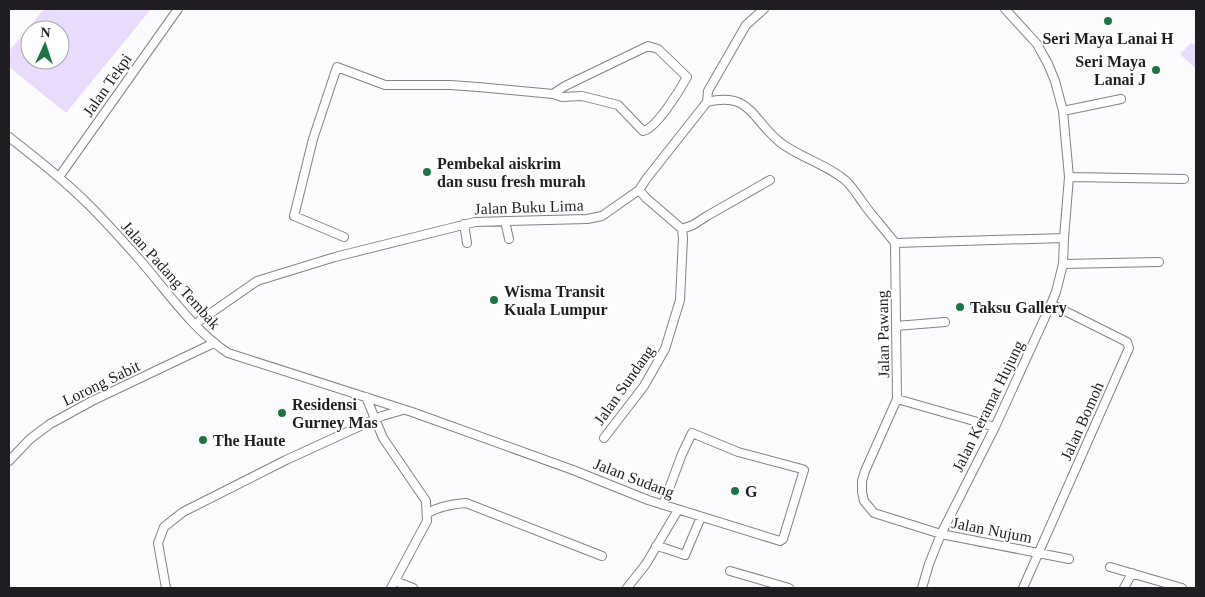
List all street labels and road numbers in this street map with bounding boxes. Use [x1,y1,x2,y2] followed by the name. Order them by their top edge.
[79,50,136,120] street label: Jalan Tekpi
[474,197,584,217] street label: Jalan Buku Lima
[117,218,224,333] street label: Jalan Padang Tembak
[874,290,893,378] street label: Jalan Pawang
[949,338,1028,475] street label: Jalan Keramat Hujung
[590,342,658,428] street label: Jalan Sundang
[60,357,143,410] street label: Lorong Sabit
[1057,379,1107,463] street label: Jalan Bomoh
[591,455,677,502] street label: Jalan Sudang
[950,514,1034,547] street label: Jalan Nujum

